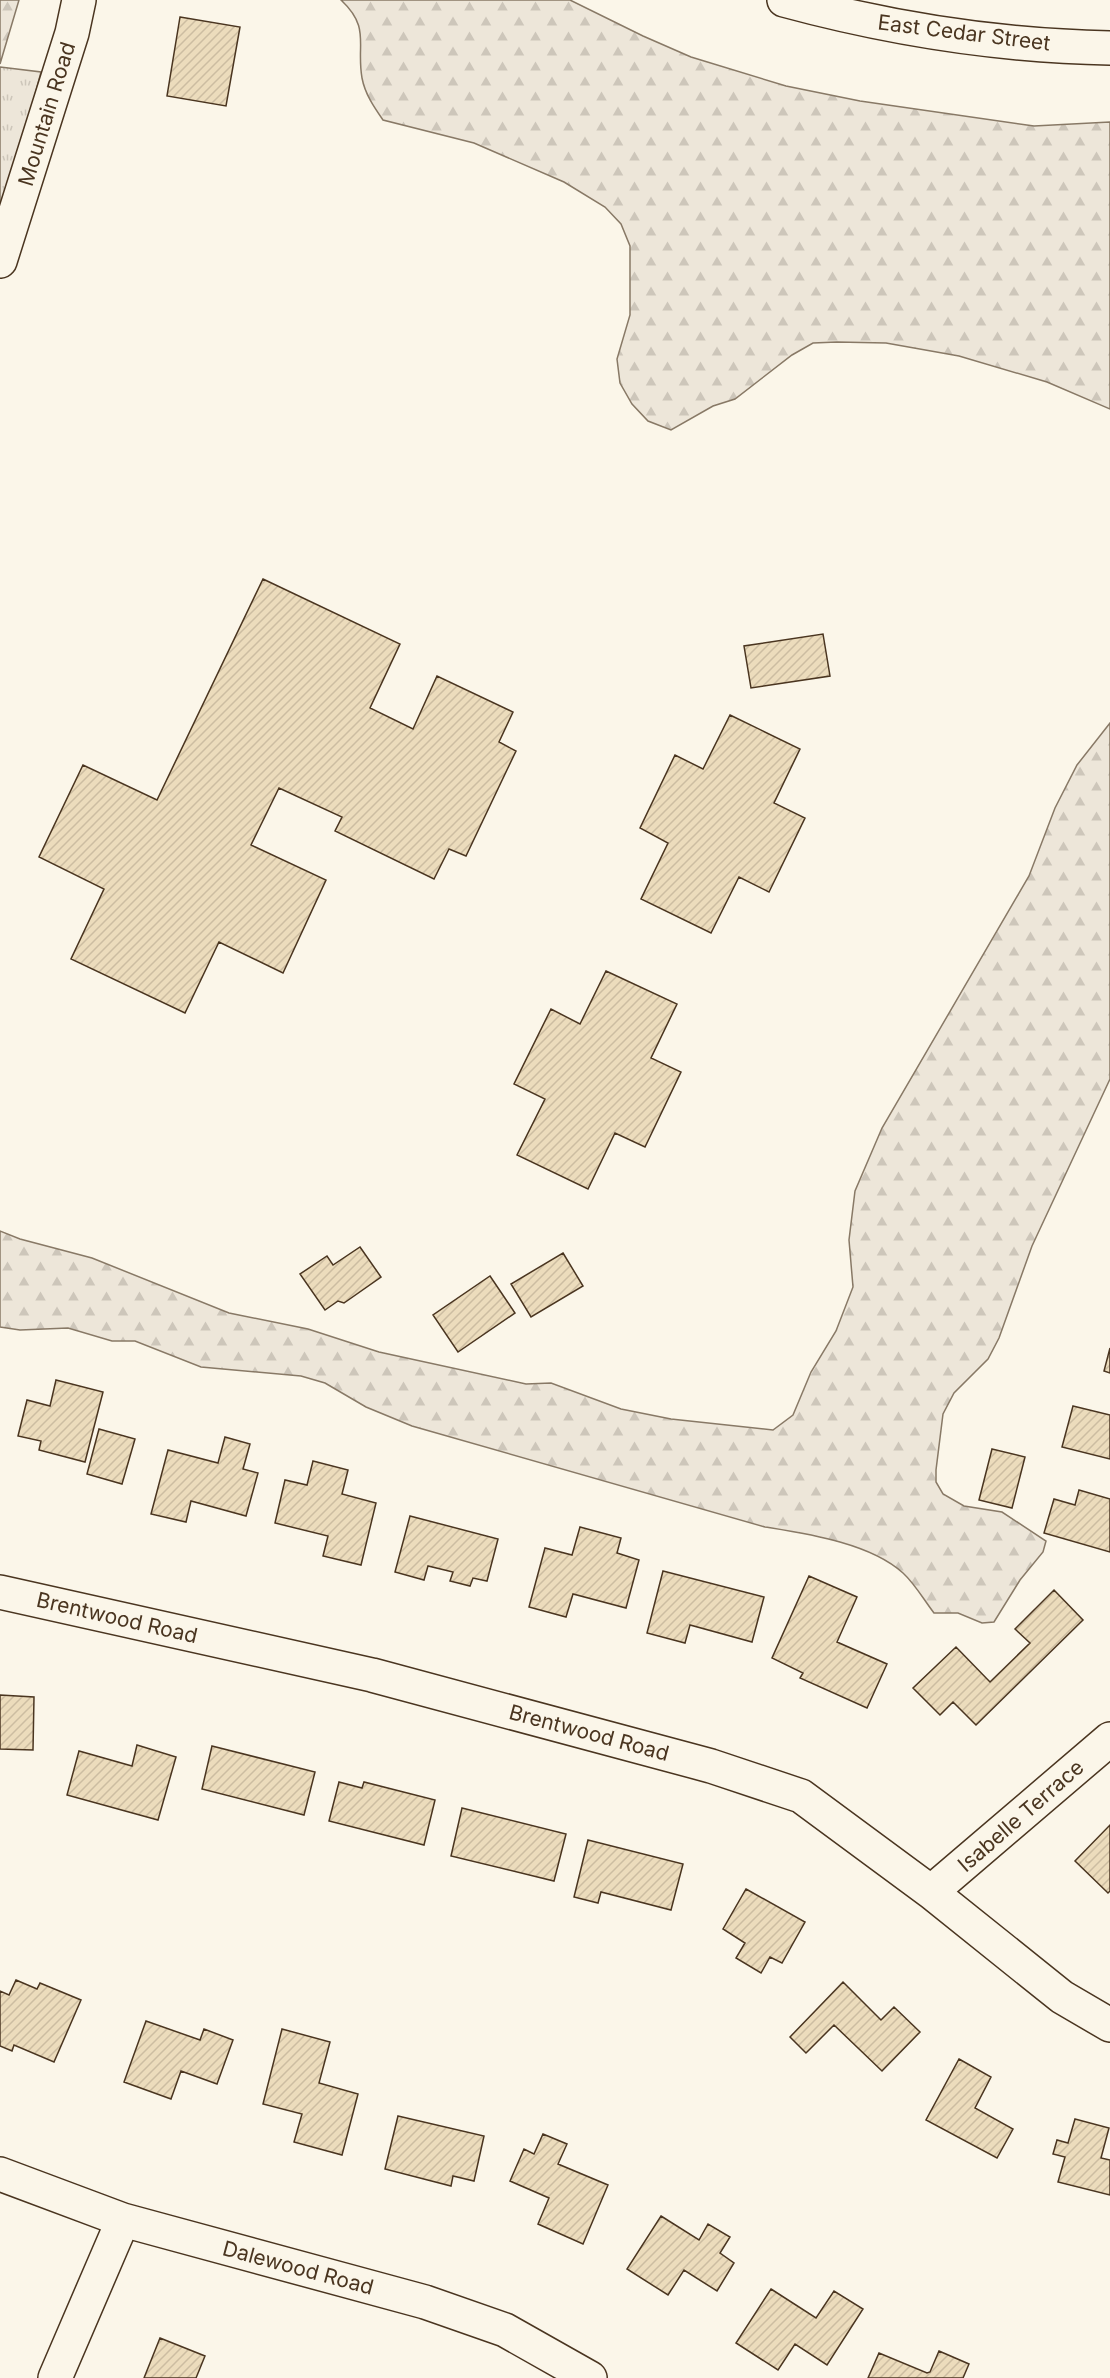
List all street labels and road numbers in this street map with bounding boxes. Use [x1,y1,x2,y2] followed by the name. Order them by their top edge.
[876,10,1052,56] street label: East Cedar Street
[13,39,80,189] street label: Mountain Road
[34,1587,200,1648] street label: Brentwood Road
[506,1699,672,1766] street label: Brentwood Road
[953,1754,1089,1877] street label: Isabelle Terrace
[220,2235,376,2300] street label: Dalewood Road

